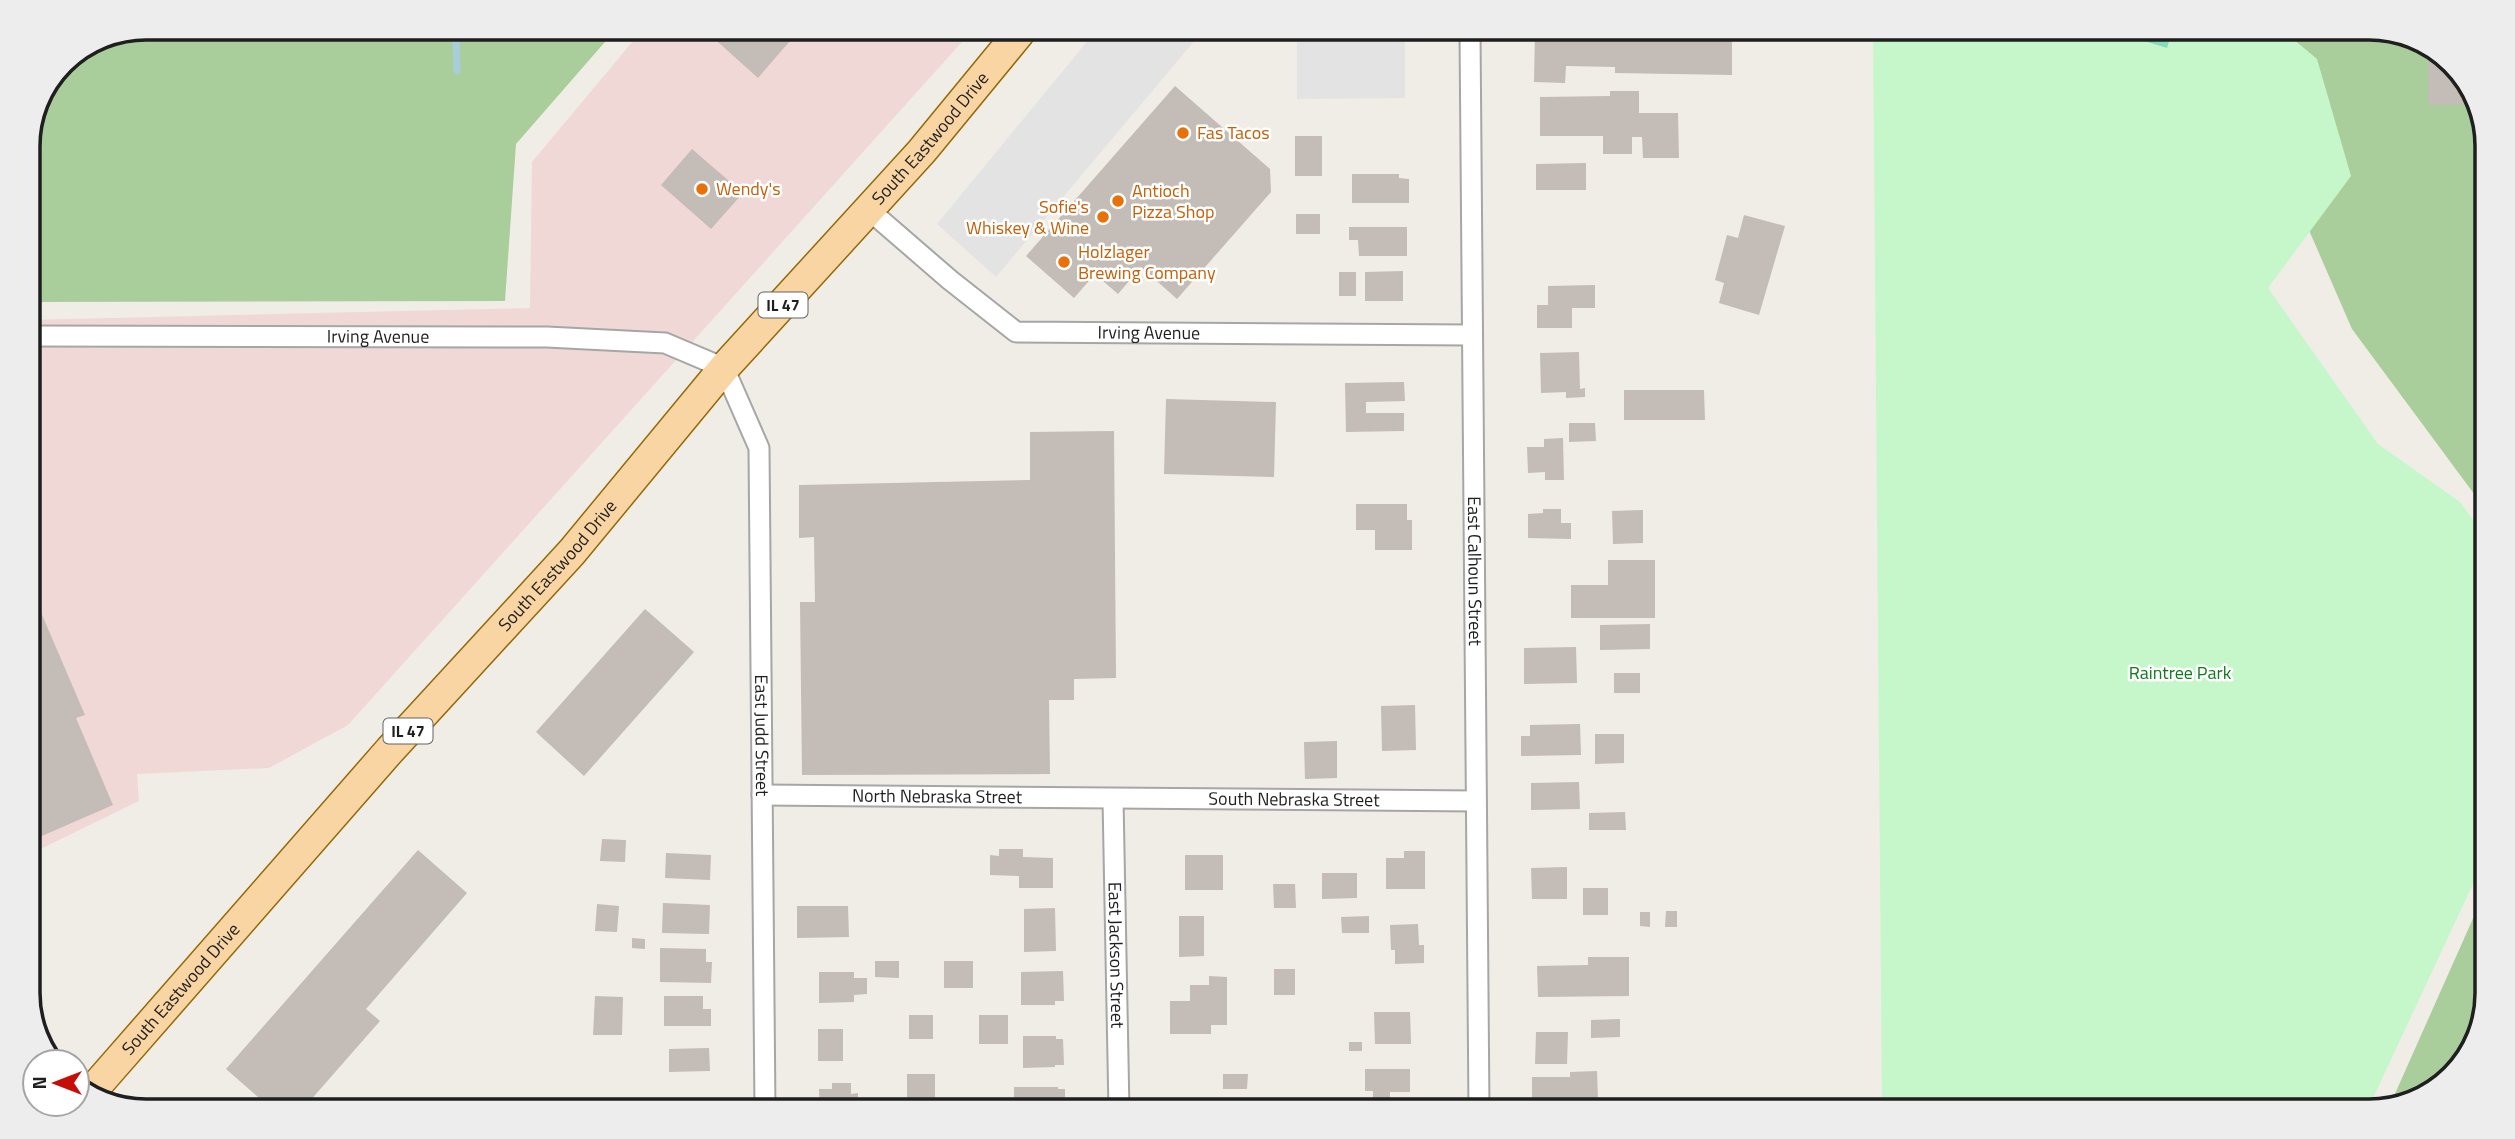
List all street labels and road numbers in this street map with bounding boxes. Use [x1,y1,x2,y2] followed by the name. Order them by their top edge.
[865,66,995,211] street label: South Eastwood Drive
[758,292,808,318] road number: IL 47
[1098,319,1200,346] street label: Irving Avenue
[327,323,429,350] street label: Irving Avenue
[492,493,623,637] street label: South Eastwood Drive
[1461,496,1489,647] street label: East Calhoun Street
[748,674,776,797] street label: East Judd Street
[384,718,432,744] road number: IL 47
[852,782,1023,810] street label: North Nebraska Street
[1208,785,1380,813] street label: South Nebraska Street
[1102,882,1131,1029] street label: East Jackson Street
[115,917,246,1061] street label: South Eastwood Drive

